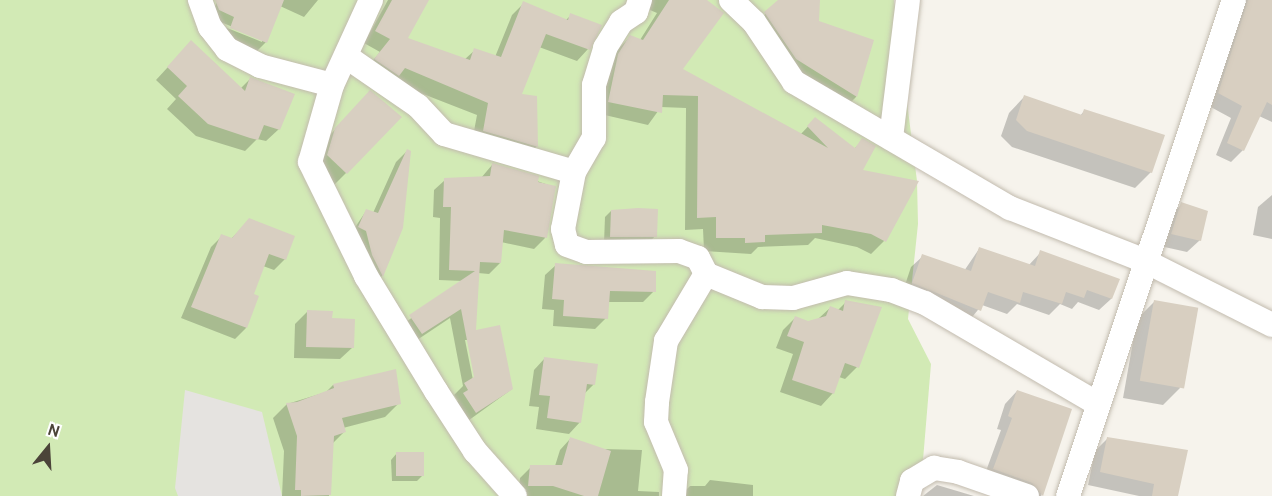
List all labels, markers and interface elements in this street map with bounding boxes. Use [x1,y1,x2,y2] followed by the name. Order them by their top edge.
[18,418,78,478] north arrow
[45,420,62,441] text: N

